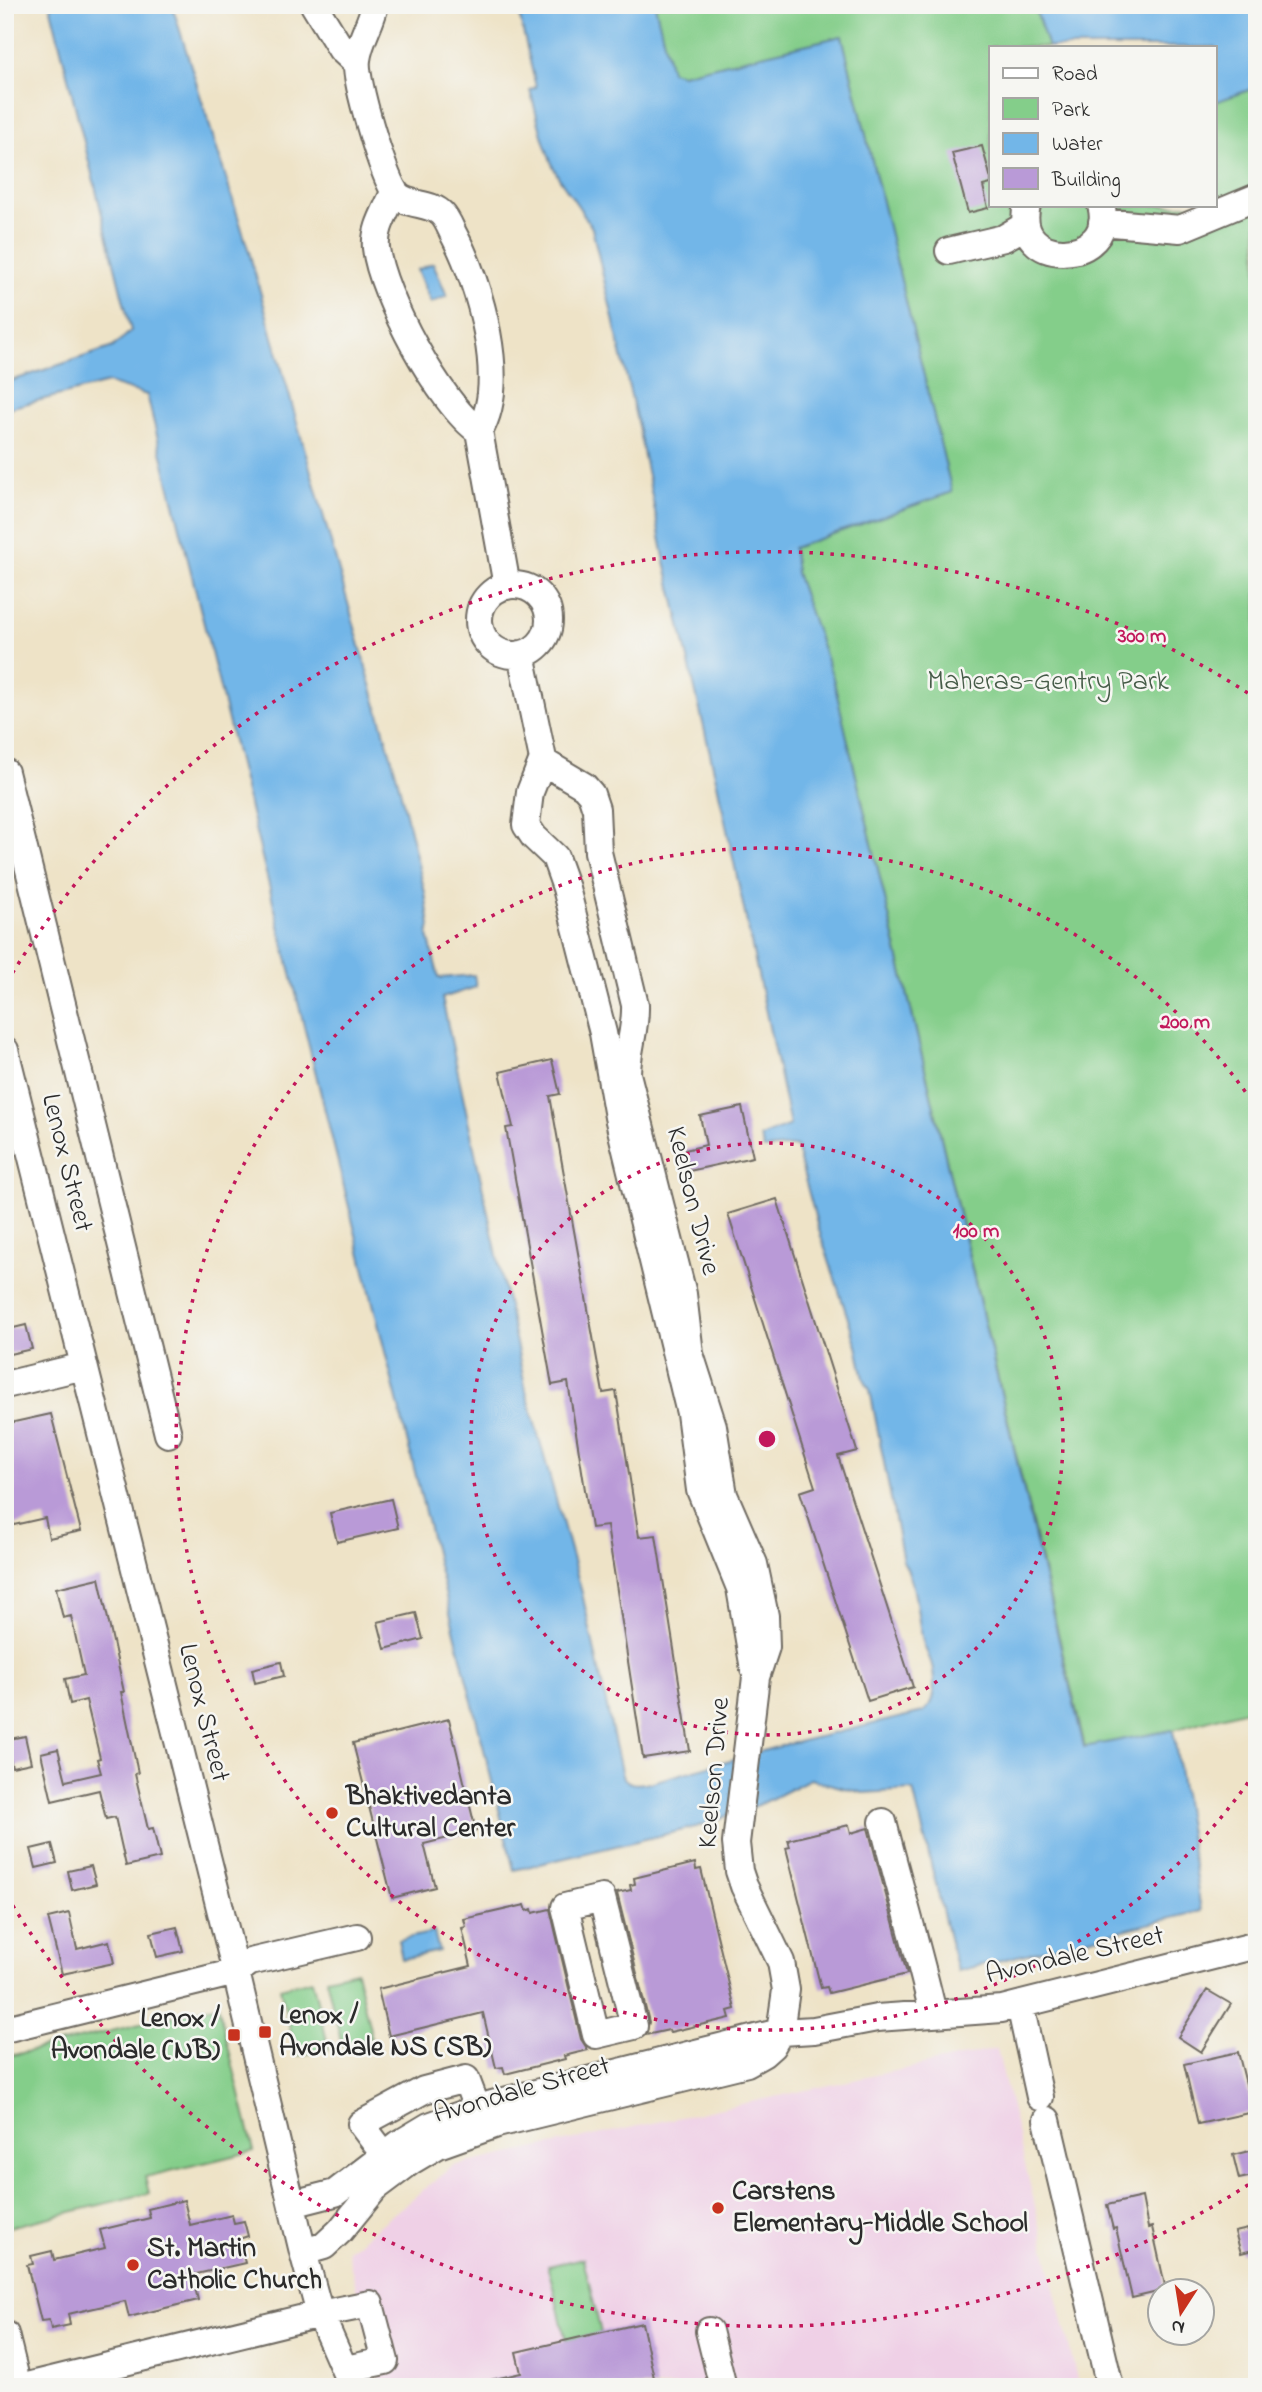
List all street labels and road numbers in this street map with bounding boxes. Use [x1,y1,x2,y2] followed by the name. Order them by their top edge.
[29,1089,103,1237] street label: Lenox Street
[654,1123,730,1280] street label: Keelson Drive
[166,1639,240,1787] street label: Lenox Street
[688,1695,742,1850] street label: Keelson Drive
[982,1916,1168,1996] street label: Avondale Street
[429,2046,615,2136] street label: Avondale Street

